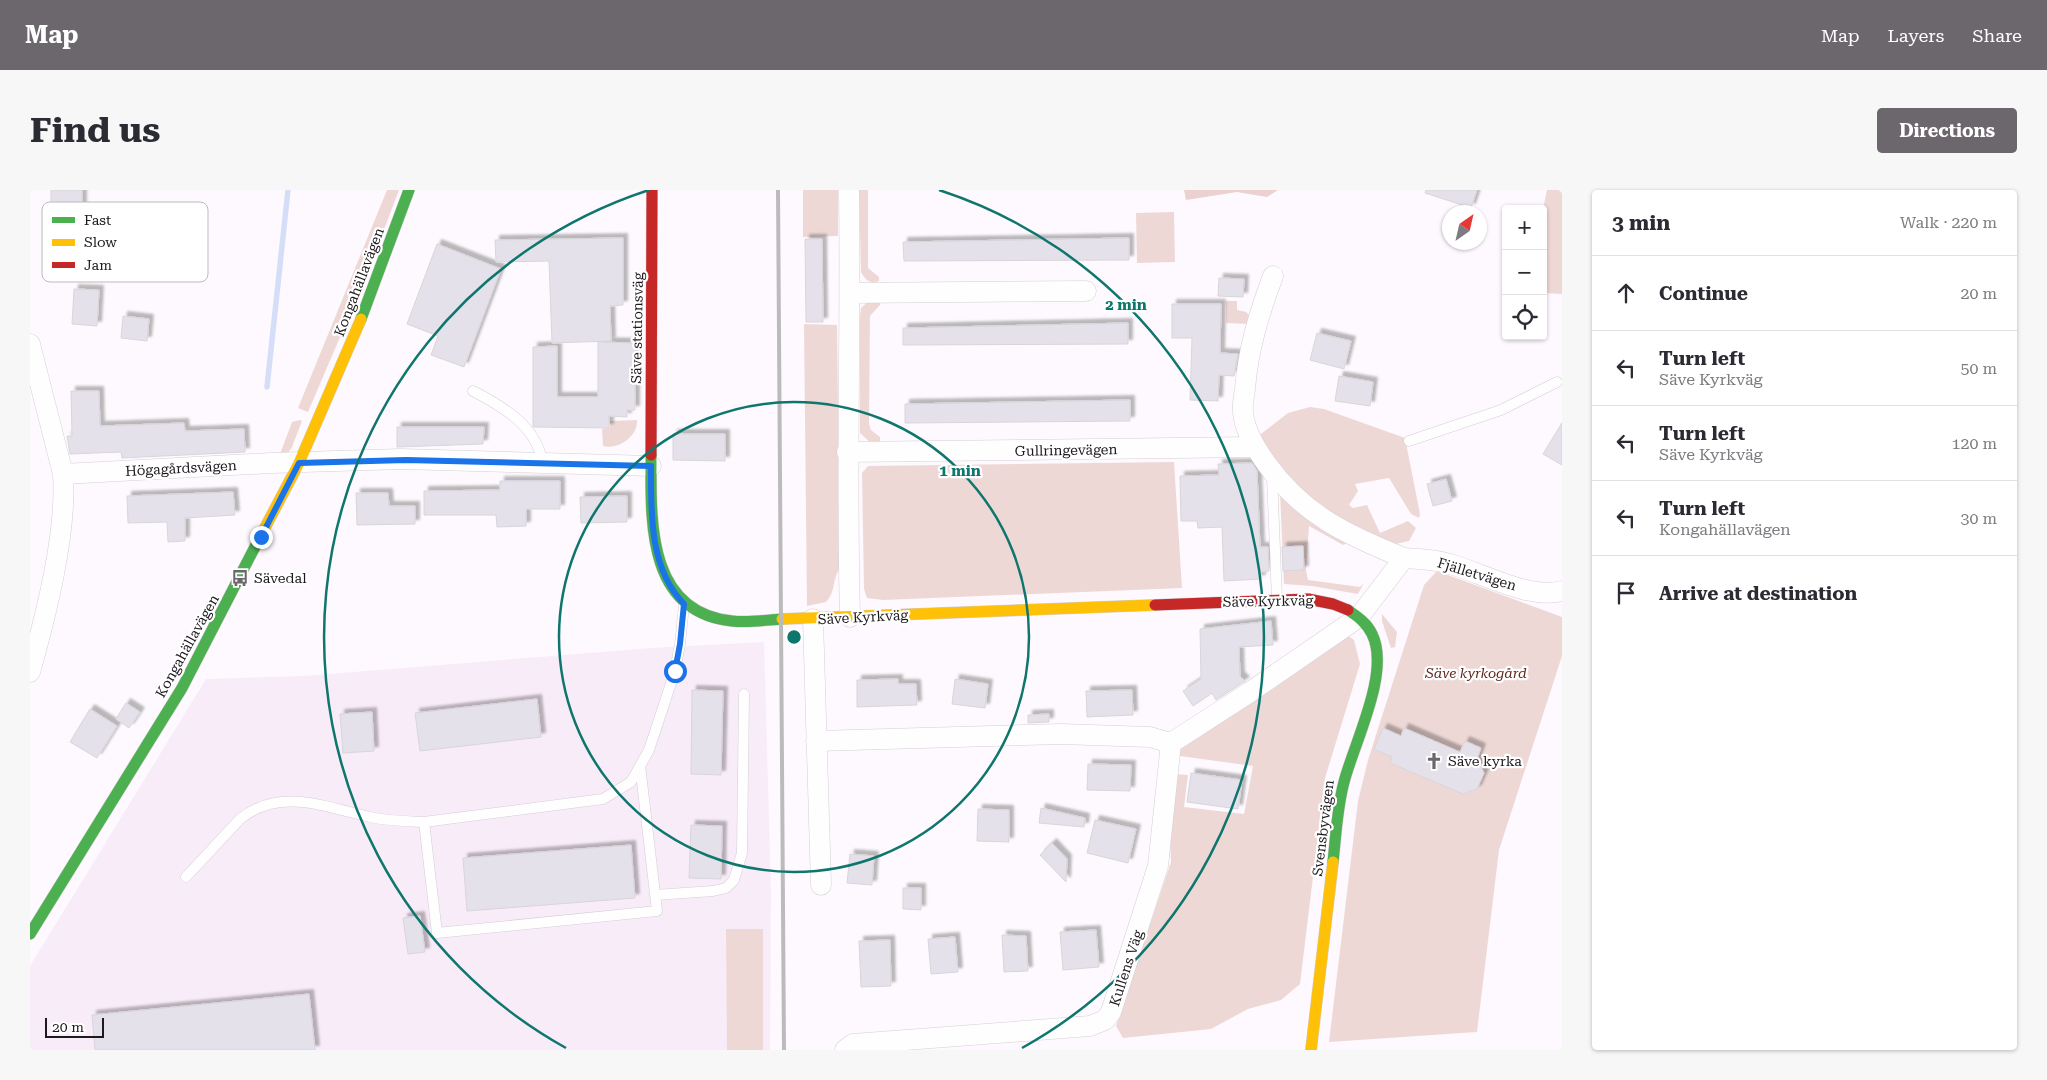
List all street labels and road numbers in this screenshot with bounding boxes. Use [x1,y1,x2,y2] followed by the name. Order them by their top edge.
[331,225,387,339] street label: Kongahällavägen
[628,272,646,384] street label: Säve stationsväg
[1014,441,1118,459] street label: Gullringevägen
[125,457,237,479] street label: Högagårdsvägen
[1436,554,1518,594] street label: Fjälletvägen
[152,592,222,700] street label: Kongahällavägen
[1223,592,1314,610] street label: Säve Kyrkväg
[817,607,909,627] street label: Säve Kyrkväg
[1309,779,1337,877] street label: Svensbyvägen
[1106,928,1146,1008] street label: Kullens Väg

